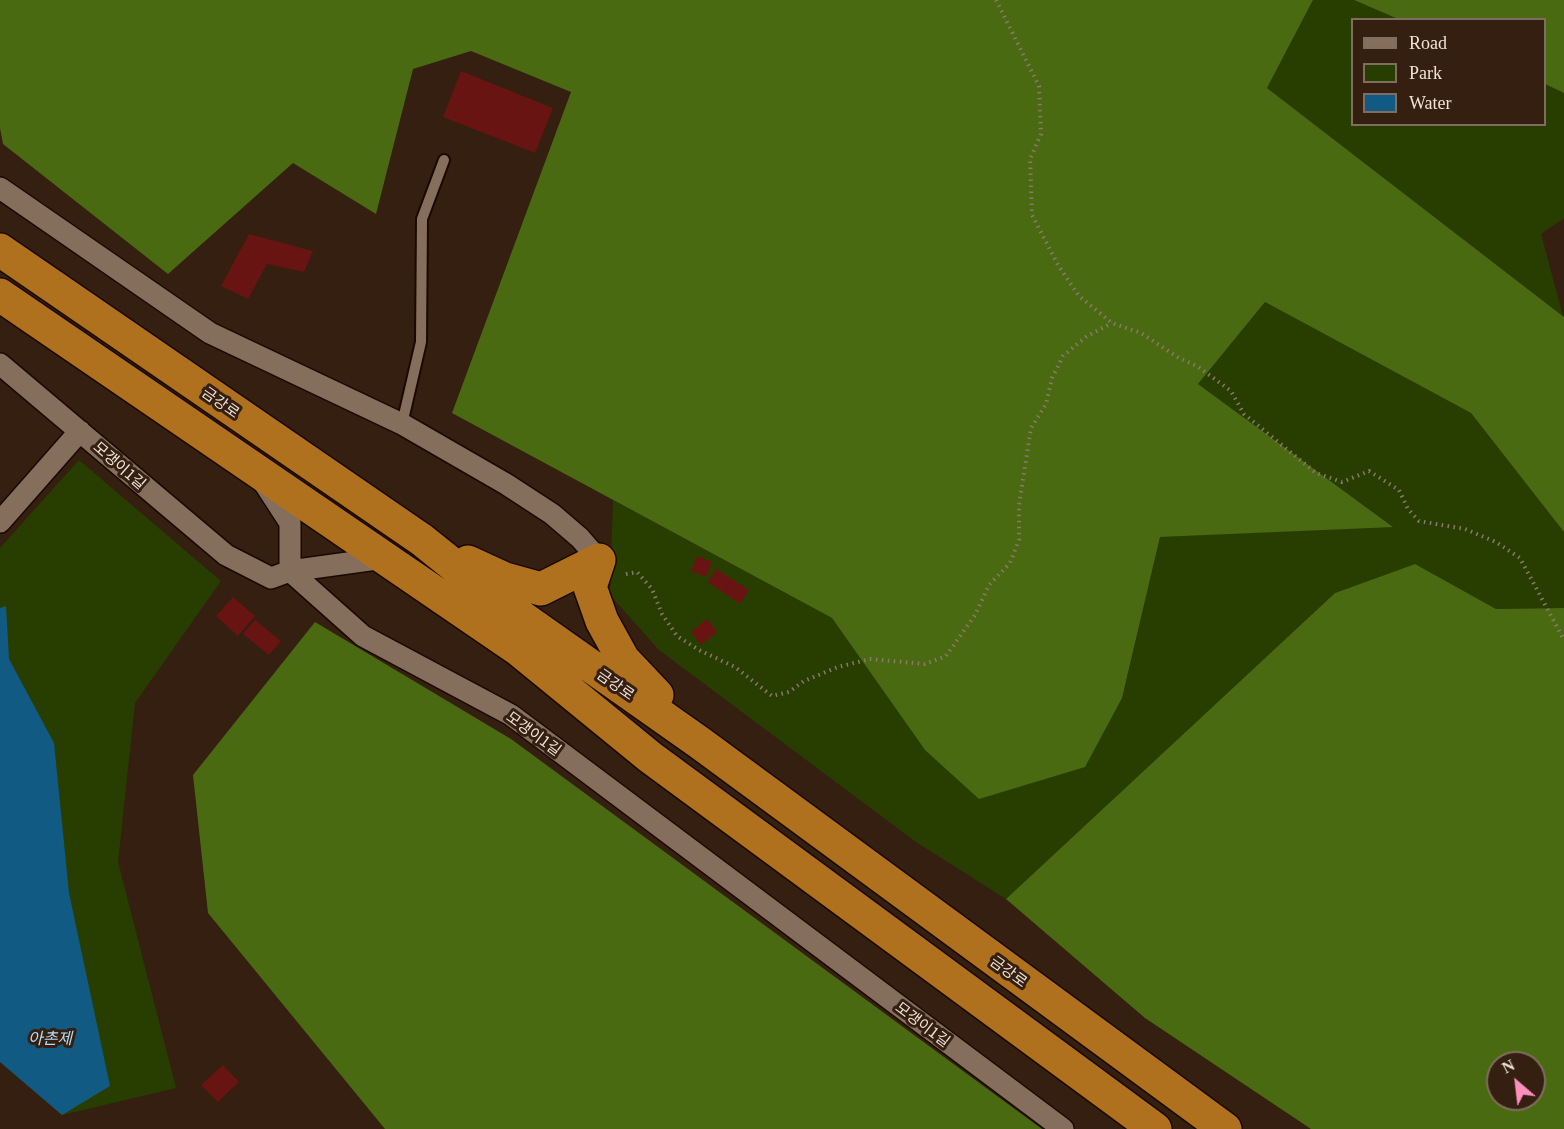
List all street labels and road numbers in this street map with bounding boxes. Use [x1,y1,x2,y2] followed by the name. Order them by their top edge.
[199,383,243,421] street label: 금강로
[90,437,150,493] street label: 모갱이1길
[594,665,638,703] street label: 금강로
[503,707,565,759] street label: 모갱이1길
[987,952,1031,990] street label: 금강로
[892,998,954,1050] street label: 모갱이1길

